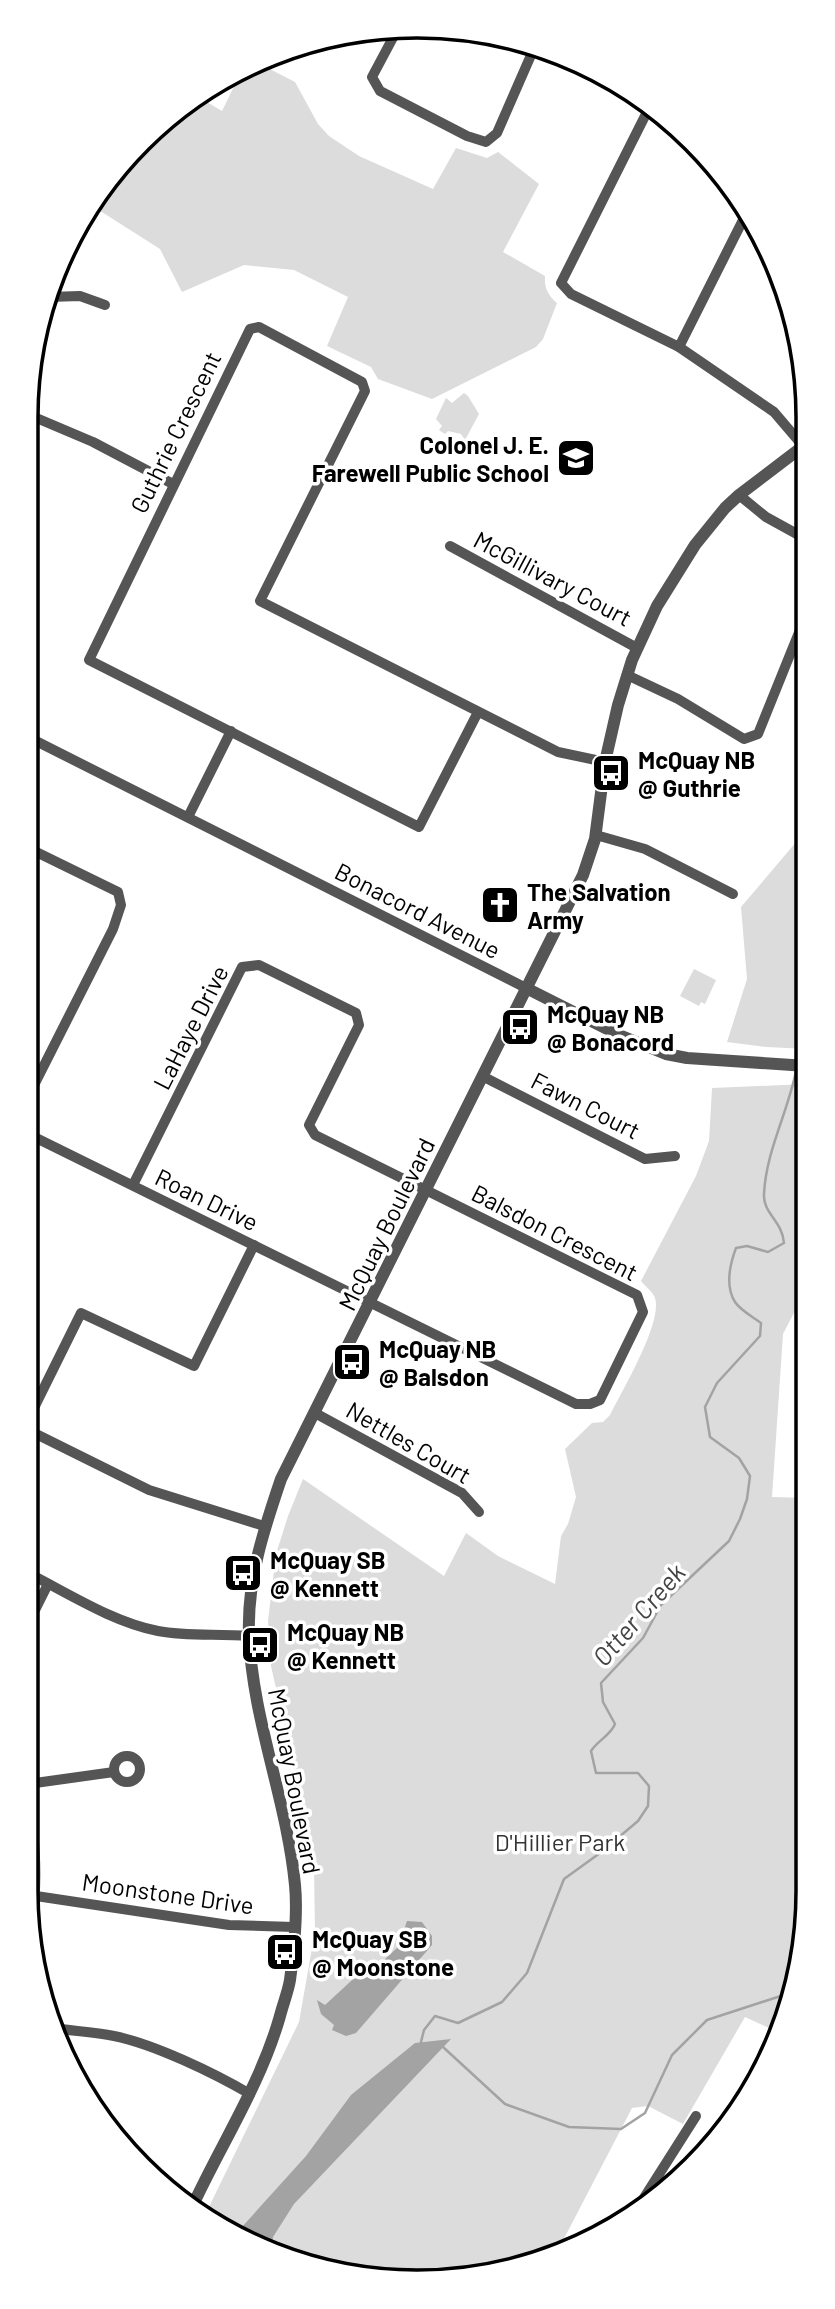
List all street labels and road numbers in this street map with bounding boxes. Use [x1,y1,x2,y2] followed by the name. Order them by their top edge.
[123,347,227,517] street label: Guthrie Crescent
[469,524,637,632] street label: McGillivary Court
[331,856,505,964] street label: Bonacord Avenue
[146,960,234,1094] street label: LaHaye Drive
[527,1065,645,1145] street label: Fawn Court
[332,1133,440,1315] street label: McQuay Boulevard
[151,1162,263,1236] street label: Roan Drive
[467,1178,643,1286] street label: Balsdon Crescent
[342,1395,476,1489] street label: Nettles Court
[263,1686,327,1876] street label: McQuay Boulevard
[80,1867,256,1919] street label: Moonstone Drive

